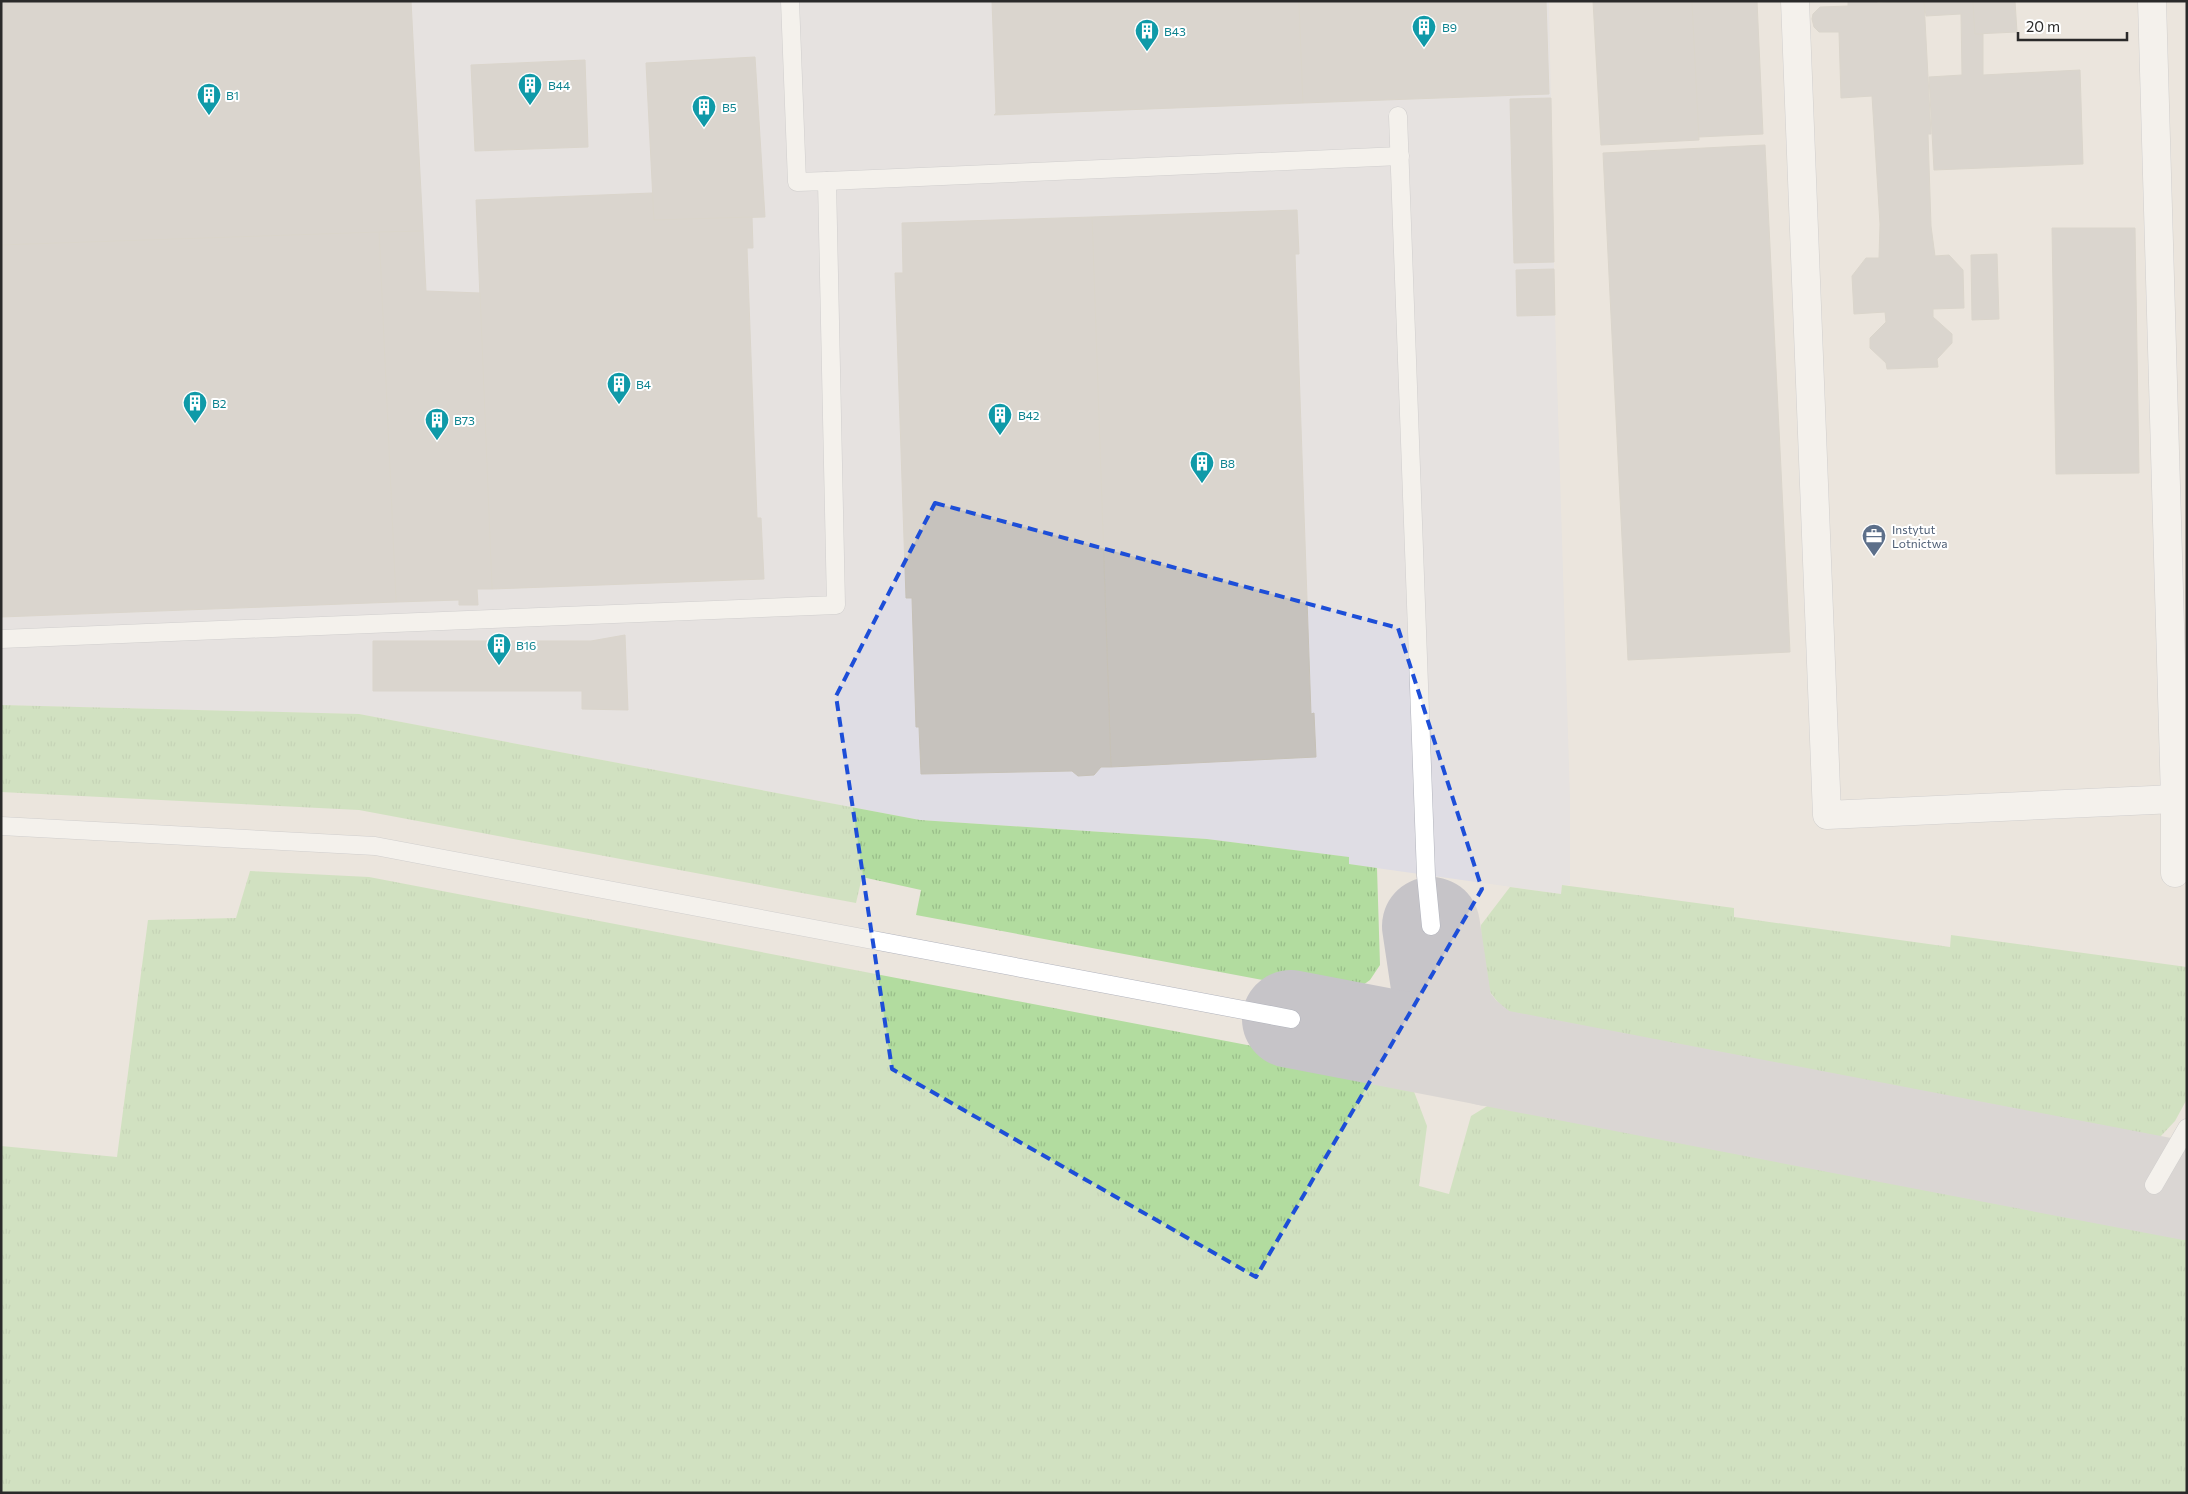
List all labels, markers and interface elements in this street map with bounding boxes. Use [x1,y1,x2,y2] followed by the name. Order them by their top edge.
[2018,10,2127,42] scale bar
[1411,14,1437,48] building icon: B9
[2026,17,2060,35] text: 20 m
[1134,18,1160,52] building icon: B43
[1442,20,1457,34] place label: B9
[1164,24,1186,38] place label: B43
[517,72,543,106] building icon: B44
[548,78,570,92] place label: B44
[196,82,222,116] building icon: B1
[226,88,239,102] place label: B1
[691,94,717,128] building icon: B5
[722,100,737,114] place label: B5
[606,371,632,405] building icon: B4
[636,377,651,391] place label: B4
[182,390,208,424] building icon: B2
[212,396,227,410] place label: B2
[987,402,1013,436] building icon: B42
[424,407,450,441] building icon: B73
[1018,408,1040,422] place label: B42
[454,413,475,427] place label: B73
[1189,450,1215,484] building icon: B8
[1220,456,1235,470] place label: B8
[1892,522,1947,550] place label: Instytut Lotnictwa
[1861,523,1887,557] office icon: Instytut Lotnictwa
[486,632,512,666] building icon: B16
[516,638,536,652] place label: B16

